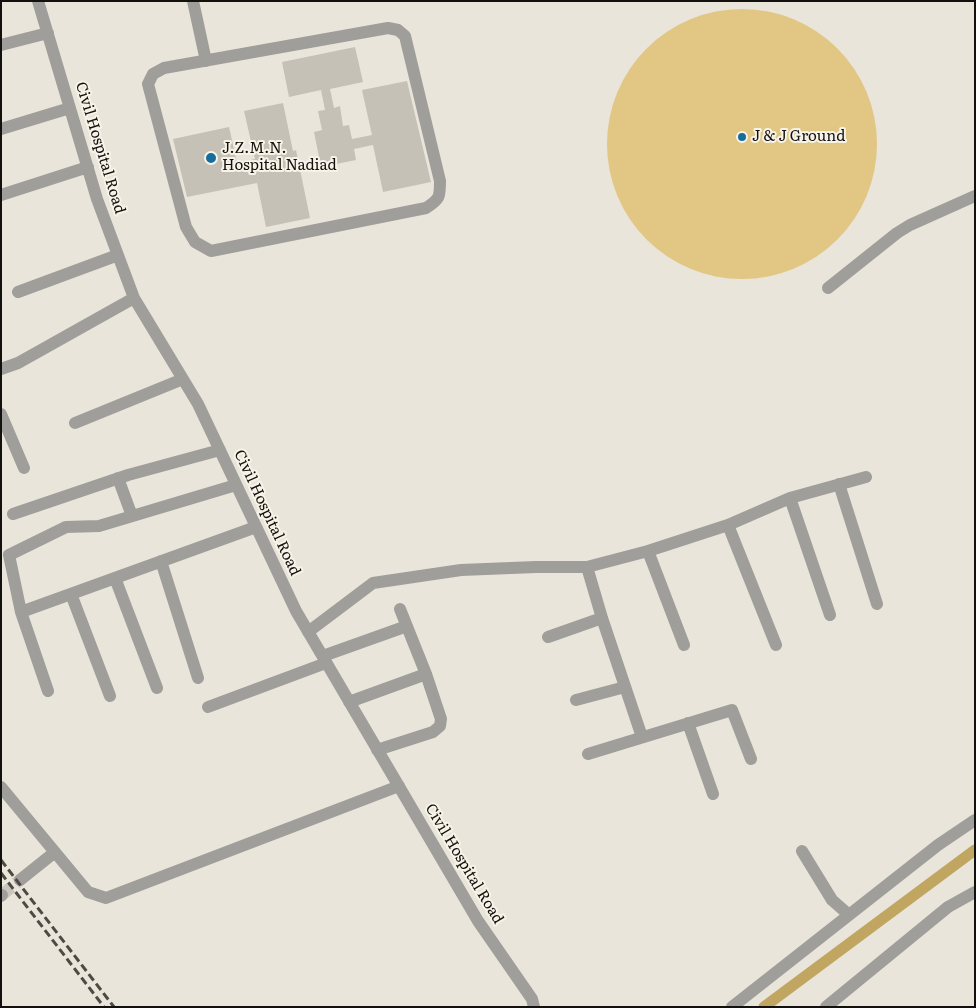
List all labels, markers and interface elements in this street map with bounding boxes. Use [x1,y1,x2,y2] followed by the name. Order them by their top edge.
[71,80,129,216] street label: Civil Hospital Road
[752,128,845,146] place label: J & J Ground
[736,131,748,143] marker: J & J Ground
[222,140,337,175] place label: J.Z.M.N. Hospital Nadiad
[204,151,218,165] marker: J.Z.M.N. Hospital Nadiad
[230,447,304,579] street label: Civil Hospital Road
[421,801,507,927] street label: Civil Hospital Road

